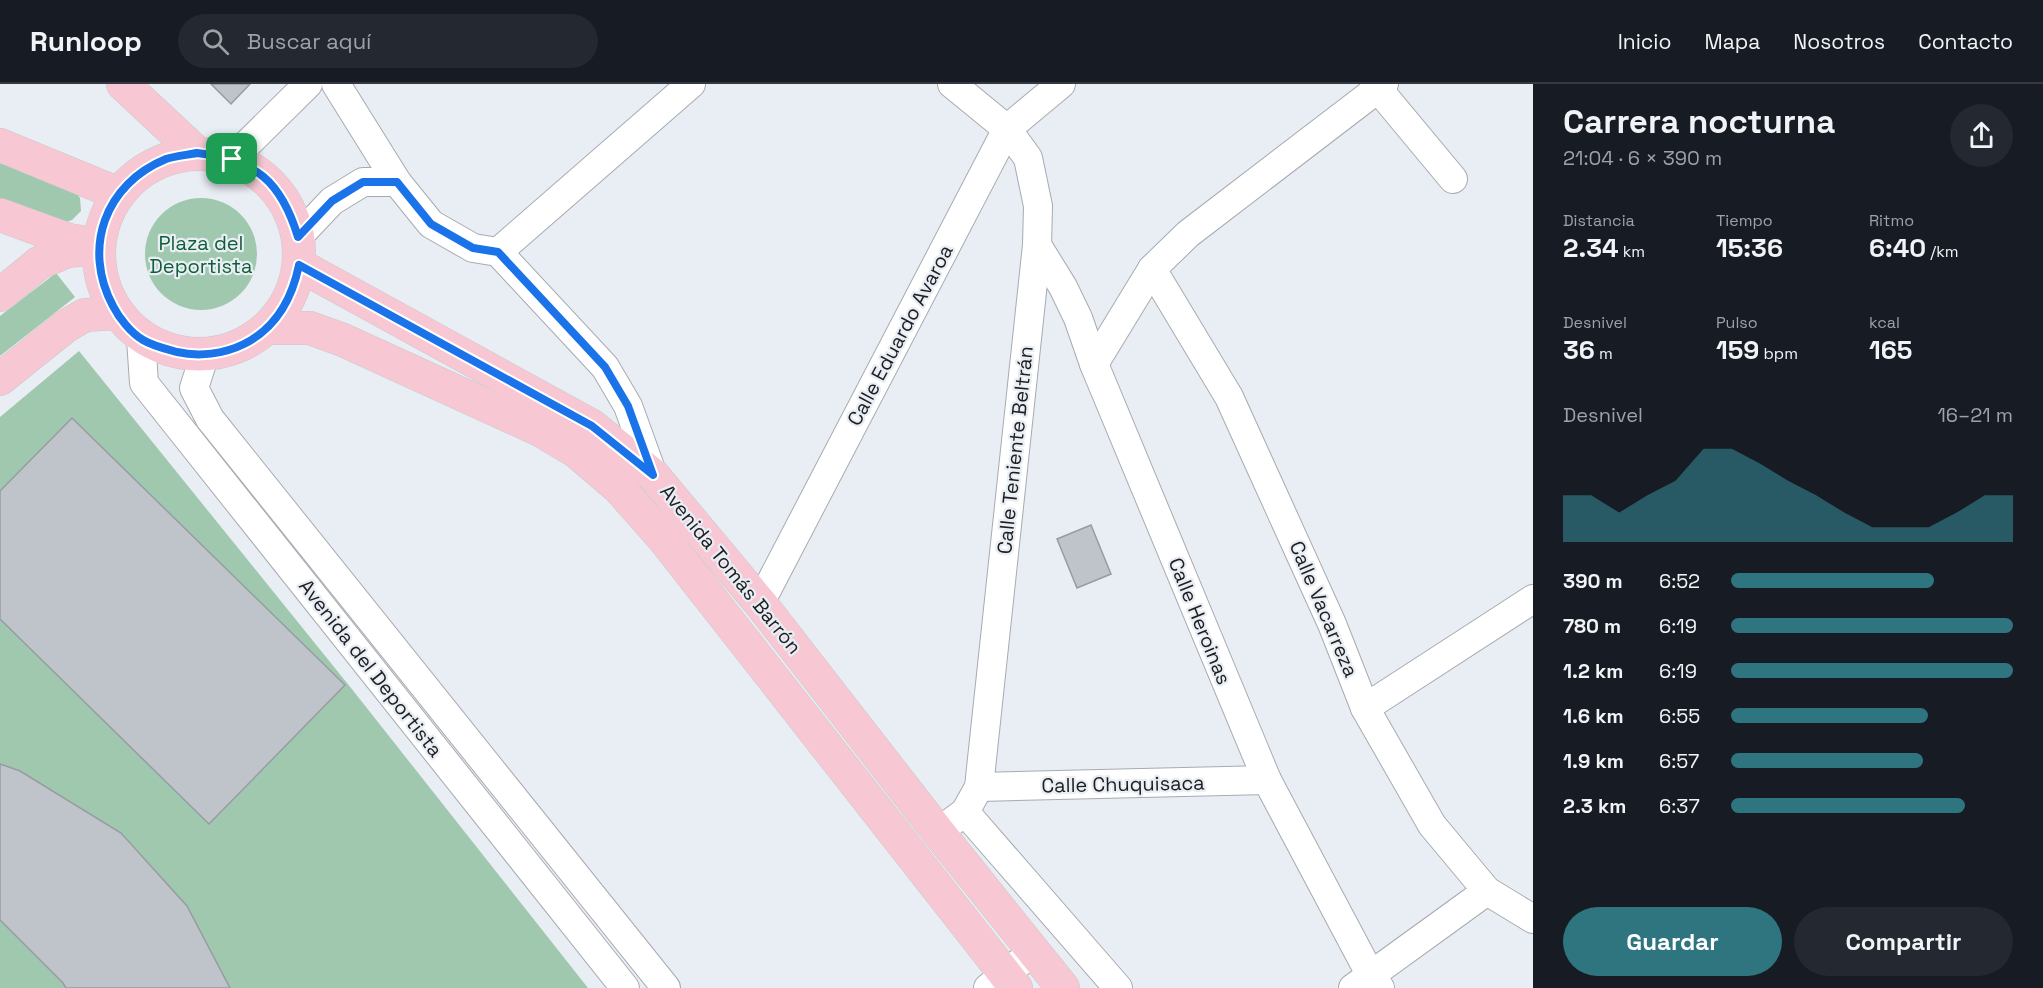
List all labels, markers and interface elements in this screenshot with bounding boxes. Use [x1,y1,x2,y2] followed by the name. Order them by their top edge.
[178,14,598,68] search box
[30,23,142,59] text: Runloop
[199,25,232,58] icon: search
[247,27,372,55] text: Buscar aquí
[1618,28,1672,55] text: Inicio
[1705,28,1760,55] text: Mapa
[1793,28,1885,55] text: Nosotros
[1918,28,2013,55] text: Contacto
[1563,101,1835,143] text: Carrera nocturna
[1950,104,2013,167] button: share
[206,133,257,184] pin
[215,142,248,175] icon: arrive
[1563,145,1722,171] text: 21:04 · 6 × 390 m
[1563,210,1635,231] text: Distancia
[1716,210,1773,231] text: Tiempo
[1869,210,1914,231] text: Ritmo
[150,230,252,279] park label: Plaza del Deportista
[1563,231,1619,265] text: 2.34
[1716,231,1783,265] text: 15:36
[1869,231,1926,265] text: 6:40
[841,240,959,430] street label: Calle Eduardo Avaroa
[1619,241,1645,262] text: km
[1926,241,1959,262] text: /km
[1563,312,1627,333] text: Desnivel
[1716,312,1758,333] text: Pulso
[1869,312,1900,333] text: kcal
[1563,333,1595,367] text: 36
[1716,333,1759,367] text: 159
[1869,333,1912,367] text: 165
[1595,343,1613,364] text: m
[1759,343,1798,364] text: bpm
[991,345,1039,555] street label: Calle Teniente Beltrán
[1563,402,1643,428] text: Desnivel
[1938,402,2013,428] text: 16–21 m
[654,479,808,659] street label: Avenida Tomás Barrón
[1284,537,1364,681] street label: Calle Vacarreza
[1163,554,1237,688] street label: Calle Heroinas
[1563,568,1623,594] text: 390 m
[1659,568,1700,594] text: 6:52
[293,574,449,762] street label: Avenida del Deportista
[1563,613,1621,639] text: 780 m
[1659,613,1697,639] text: 6:19
[1563,658,1623,684] text: 1.2 km
[1659,658,1697,684] text: 6:19
[1563,703,1624,729] text: 1.6 km
[1659,703,1700,729] text: 6:55
[1563,748,1624,774] text: 1.9 km
[1659,748,1699,774] text: 6:57
[1041,770,1205,798] street label: Calle Chuquisaca
[1563,793,1626,819] text: 2.3 km
[1659,793,1700,819] text: 6:37
[1563,907,1782,976] button: Guardar
[1794,907,2013,976] button: Compartir

